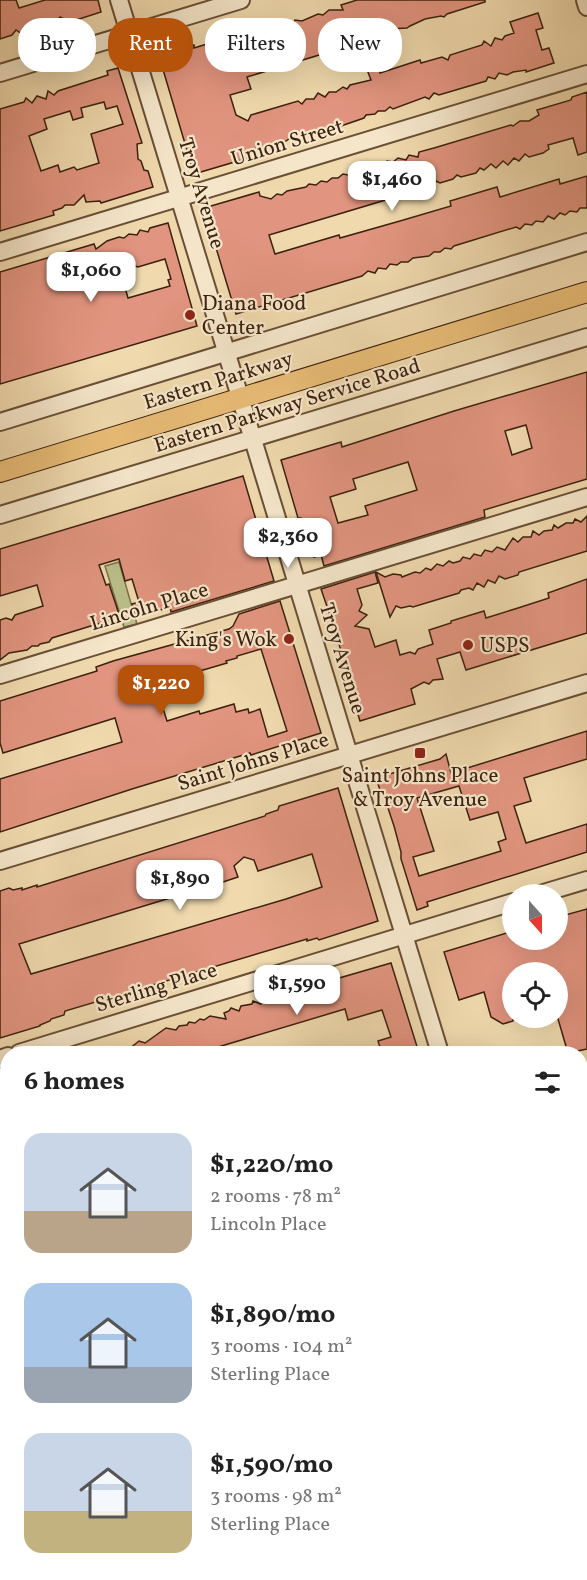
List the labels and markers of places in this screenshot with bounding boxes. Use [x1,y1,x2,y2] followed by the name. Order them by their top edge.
[343,161,441,212] pin: $1,460
[42,252,140,303] pin: $1,060
[202,290,306,343] place label: Diana Food Center
[183,308,197,322] marker: Diana Food Center
[239,518,337,569] pin: $2,360
[175,626,278,655] place label: King's Wok
[282,632,296,646] marker: King's Wok
[480,632,530,661] place label: USPS
[461,638,475,652] marker: USPS
[112,665,210,716] pin: $1,220
[413,746,427,760] marker: Saint Johns Place & Troy Avenue
[342,762,498,815] place label: Saint Johns Place & Troy Avenue
[131,860,229,911] pin: $1,890
[248,965,346,1016] pin: $1,590

